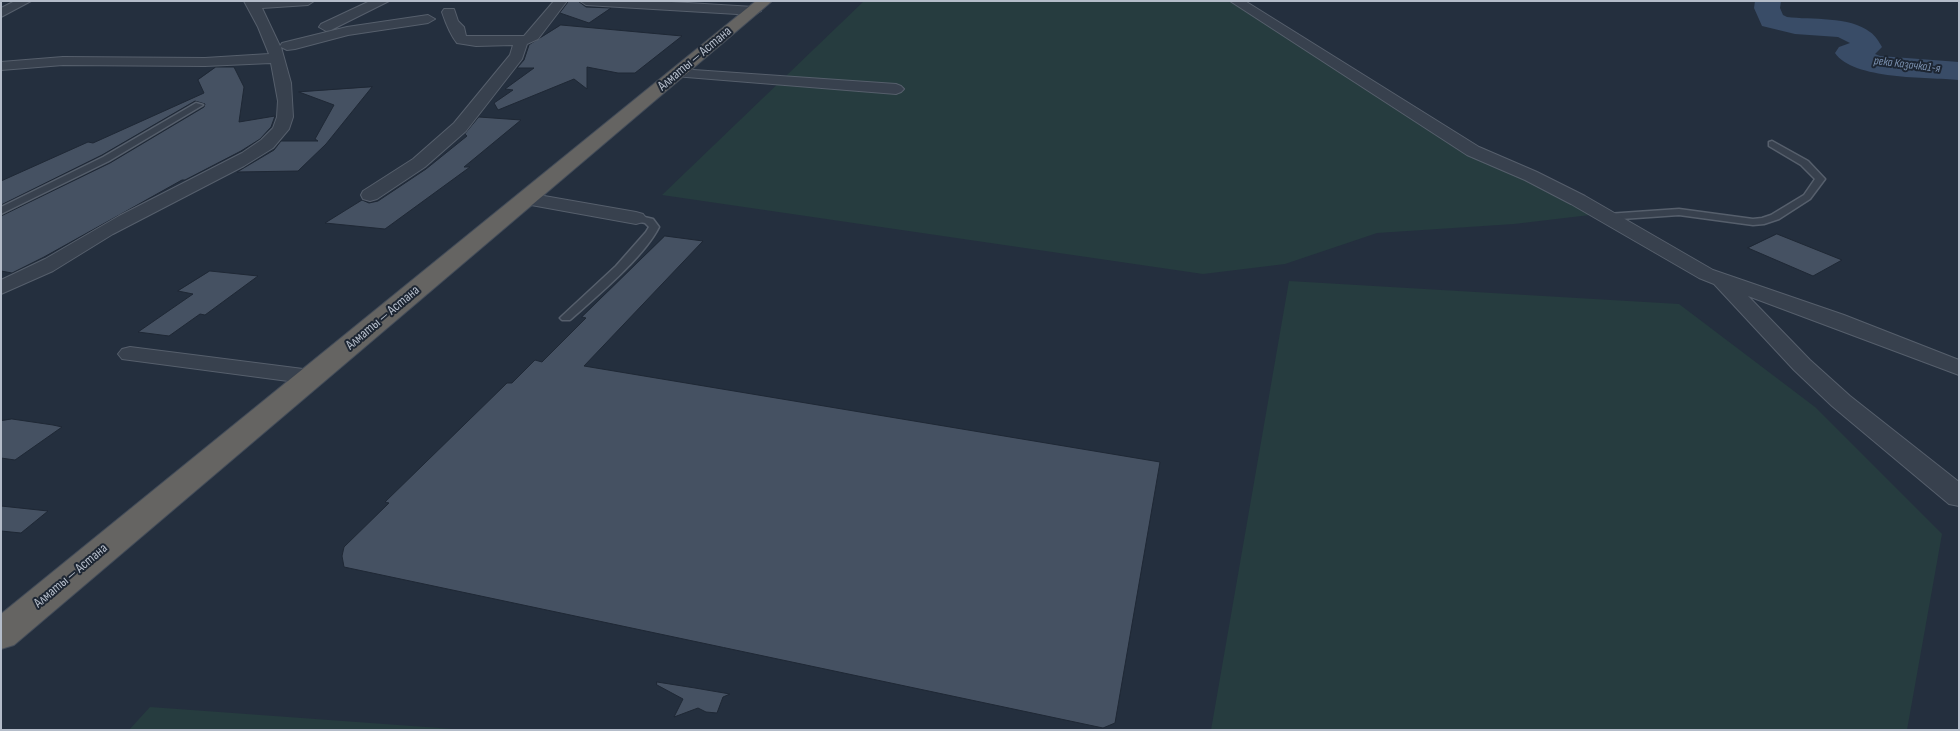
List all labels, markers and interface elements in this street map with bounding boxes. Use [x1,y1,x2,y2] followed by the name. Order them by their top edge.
[655,23,735,95] street label: Алматы — Астана
[1873,54,1941,76] water label: река Казачка1-я
[343,282,423,354] street label: Алматы — Астана
[31,540,111,612] street label: Алматы — Астана

